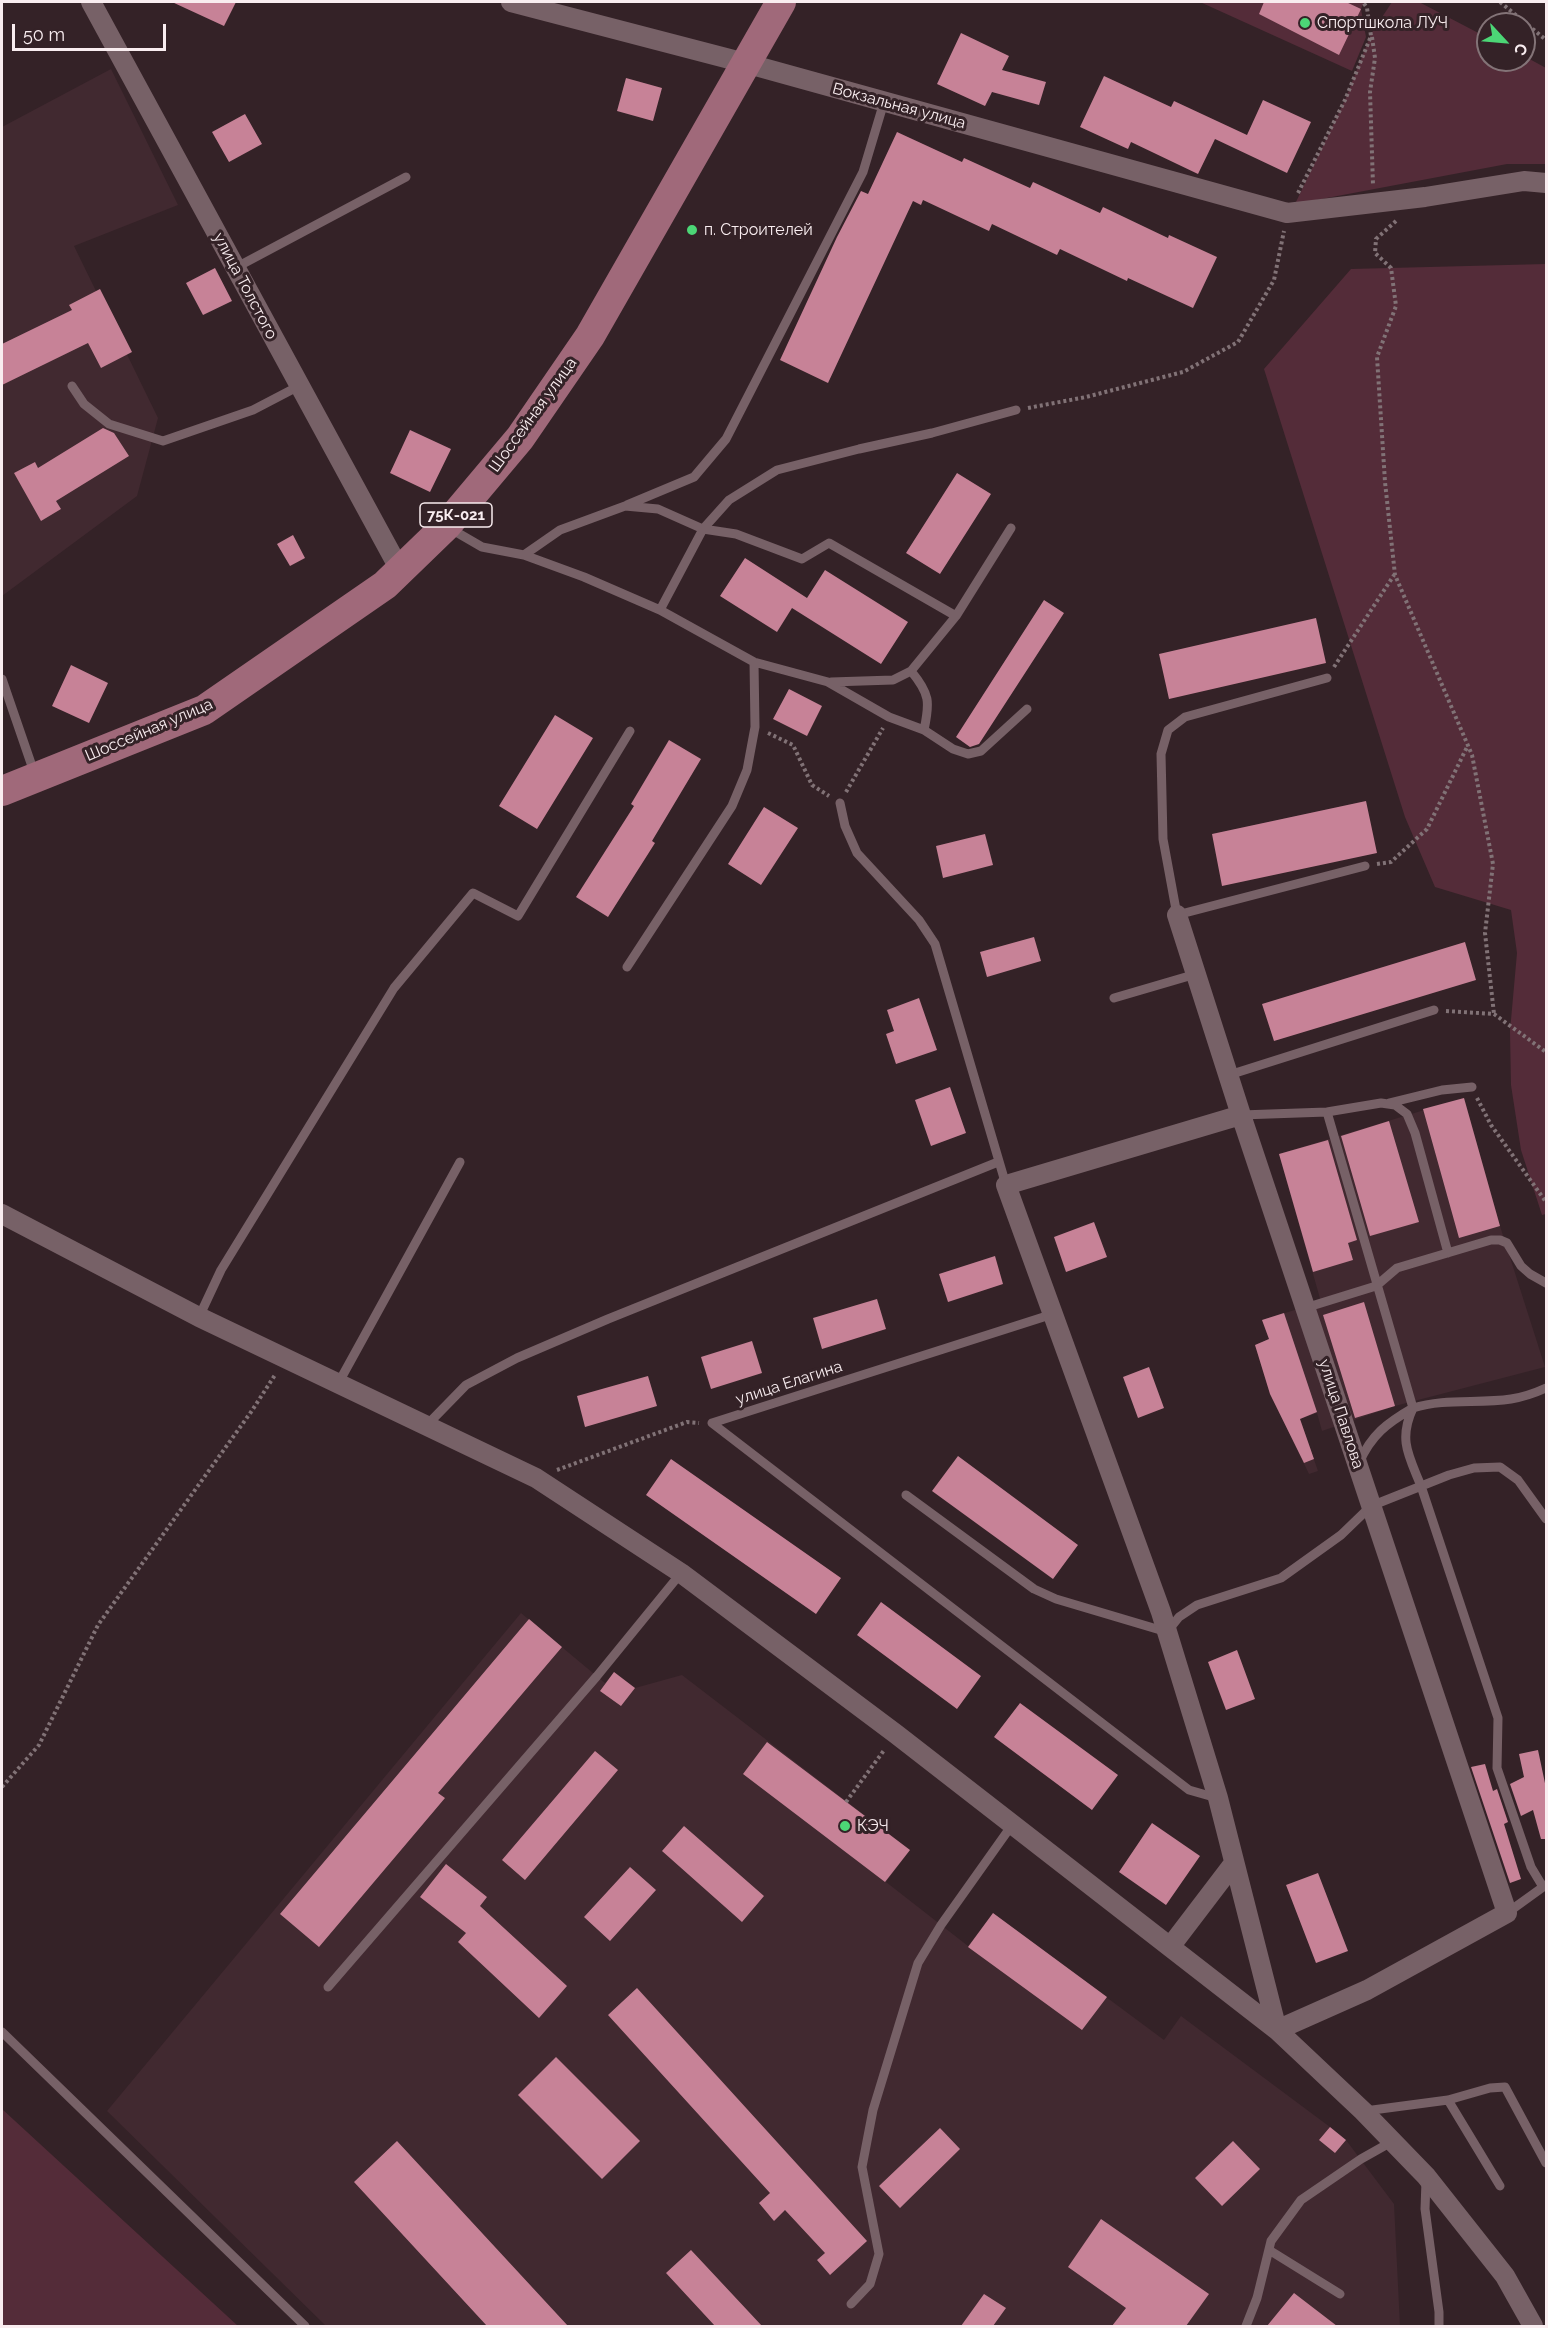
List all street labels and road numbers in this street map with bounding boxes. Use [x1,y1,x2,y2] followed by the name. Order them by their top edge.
[830,79,968,133] street label: Вокзальная улица
[209,229,281,343] street label: улица Толстого
[485,354,581,476] street label: Шоссейная улица
[420,503,492,527] road number: 75К-021
[82,694,216,766] street label: Шоссейная улица
[733,1357,845,1409] street label: улица Елагина
[1314,1357,1368,1471] street label: улица Павлова

